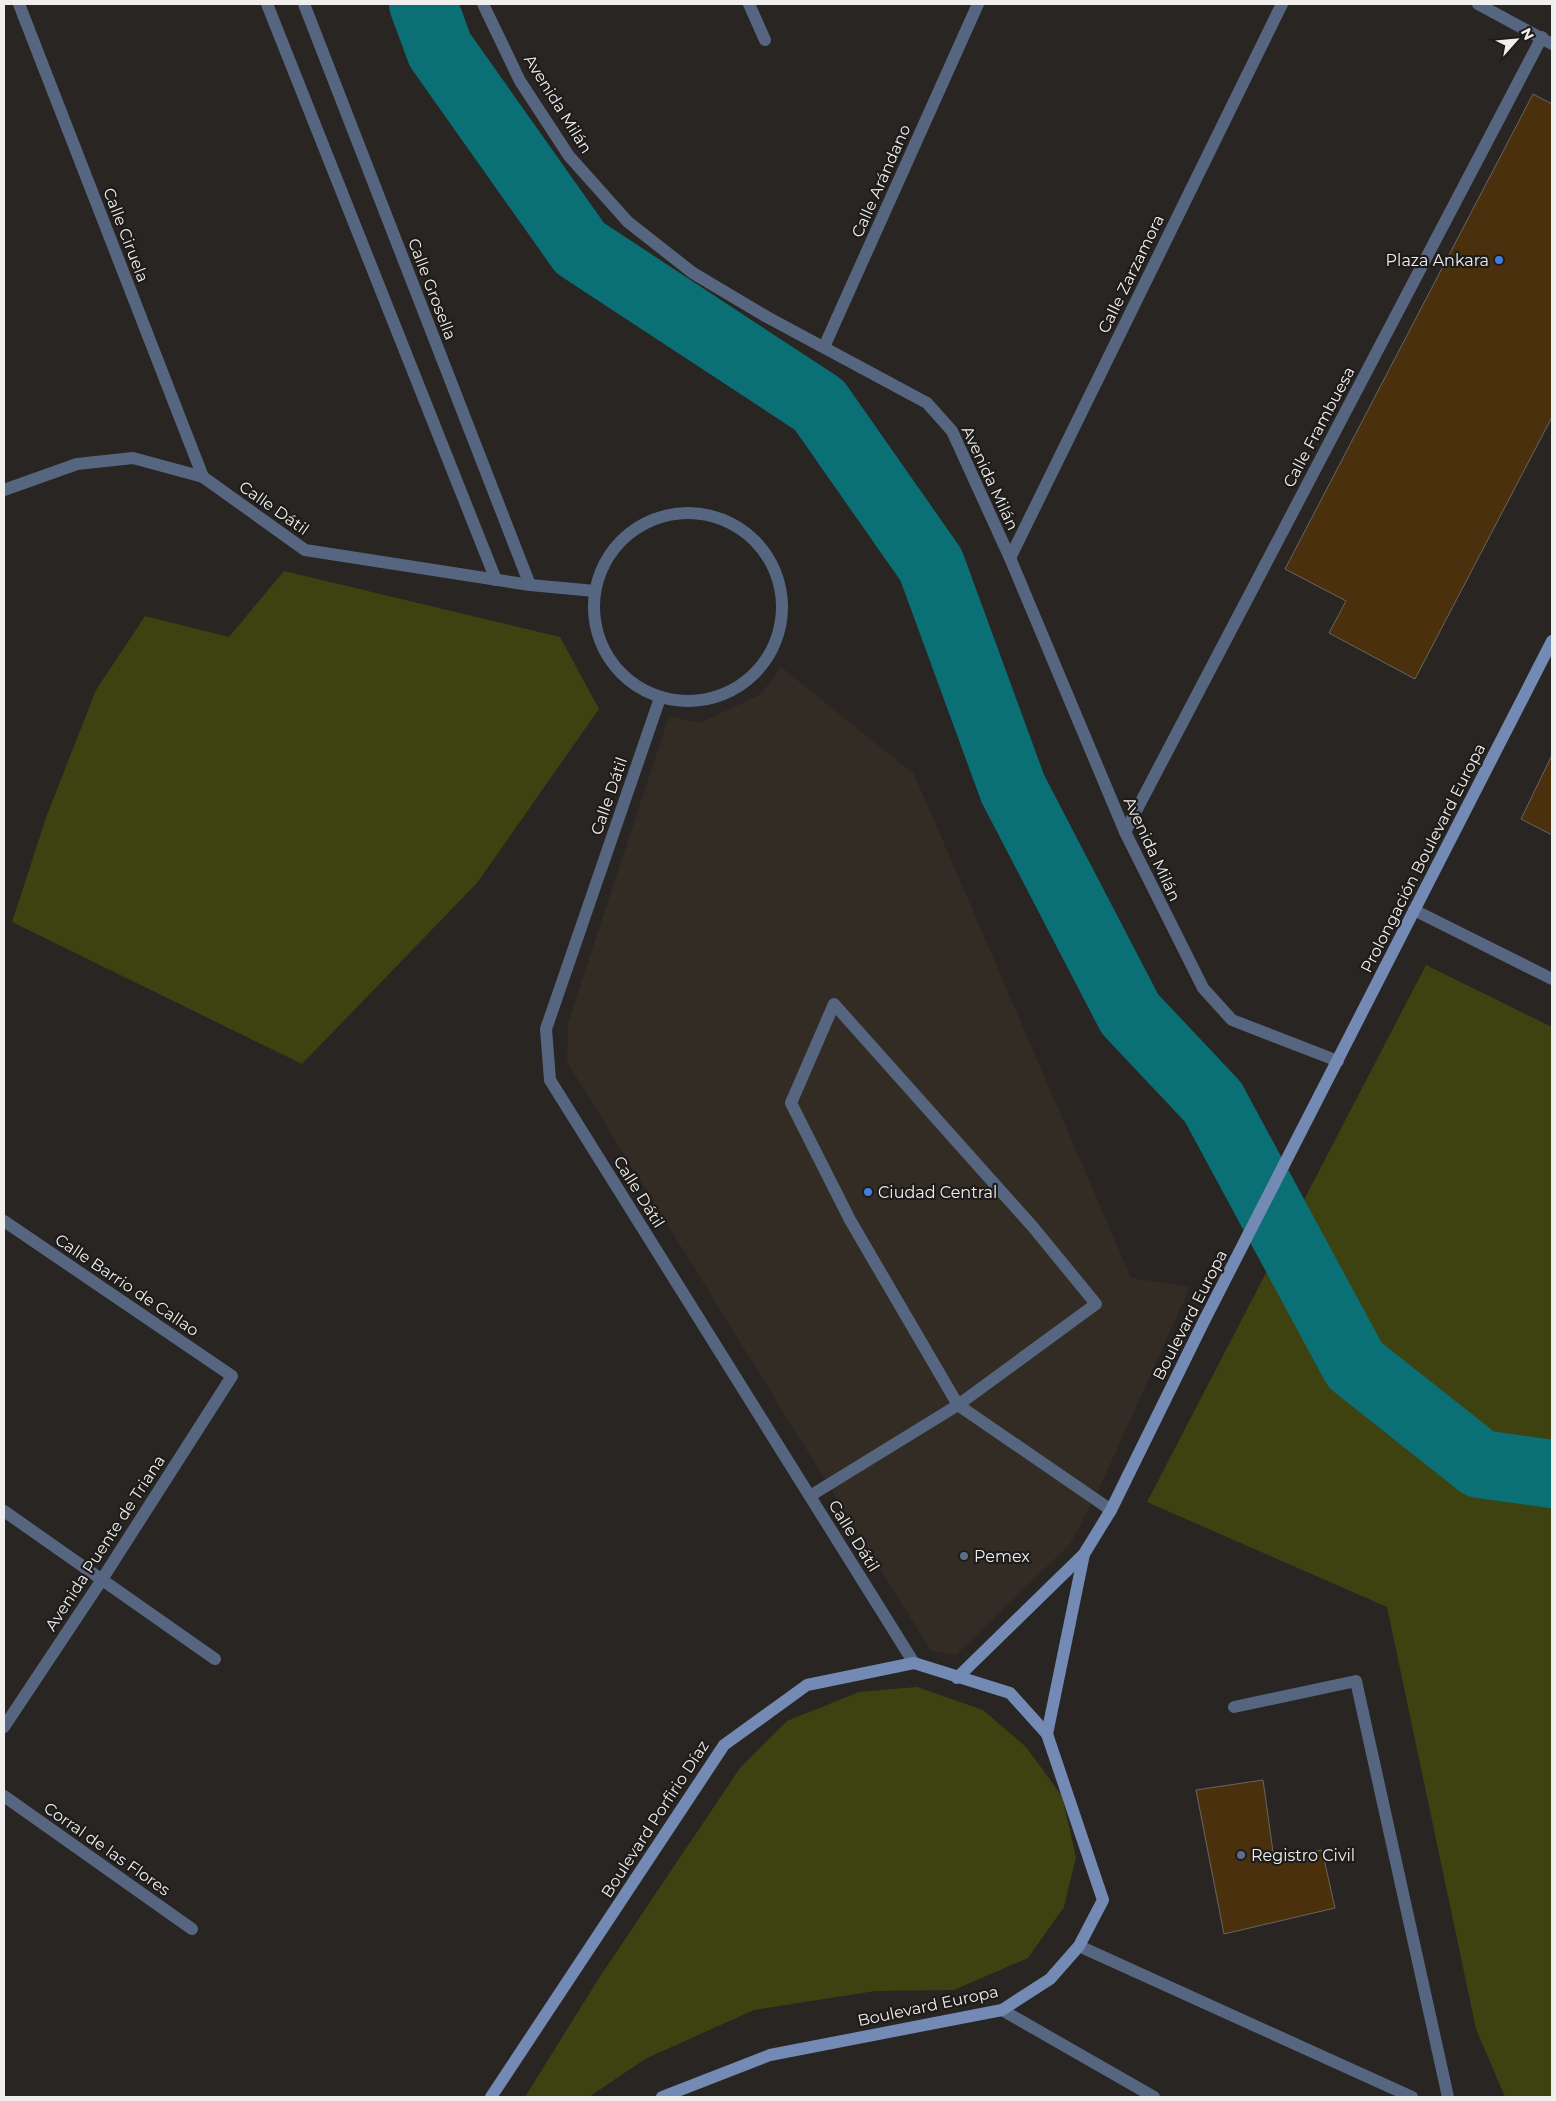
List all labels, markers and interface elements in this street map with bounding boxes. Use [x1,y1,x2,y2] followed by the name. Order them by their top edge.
[1491,15,1541,65] north arrow
[1517,25,1538,43] text: N
[520,51,596,157] street label: Avenida Milán
[848,122,914,240] street label: Calle Arándano
[99,185,153,285] street label: Calle Ciruela
[1094,212,1168,336] street label: Calle Zarzamora
[404,236,460,342] street label: Calle Grosella
[1386,251,1489,270] place label: Plaza Ankara
[1493,254,1505,266] marker: Plaza Ankara
[1279,363,1359,491] street label: Calle Frambuesa
[958,423,1022,533] street label: Avenida Milán
[235,477,313,539] street label: Calle Dátil
[1357,740,1489,976] street label: Prolongación Boulevard Europa
[587,755,631,837] street label: Calle Dátil
[1120,794,1184,904] street label: Avenida Milán
[610,1153,668,1231] street label: Calle Dátil
[878,1183,997,1202] place label: Ciudad Central
[862,1186,874,1198] marker: Ciudad Central
[52,1230,202,1340] street label: Calle Barrio de Callao
[1149,1247,1231,1383] street label: Boulevard Europa
[41,1452,169,1634] street label: Avenida Puente de Triana
[825,1497,883,1575] street label: Calle Dátil
[974,1547,1030,1566] place label: Pemex
[958,1550,970,1562] marker: Pemex
[597,1737,713,1901] street label: Boulevard Porfirio Díaz
[40,1798,174,1900] street label: Corral de las Flores
[1251,1846,1355,1865] place label: Registro Civil
[1235,1849,1247,1861] marker: Registro Civil
[856,1982,1000,2030] street label: Boulevard Europa

